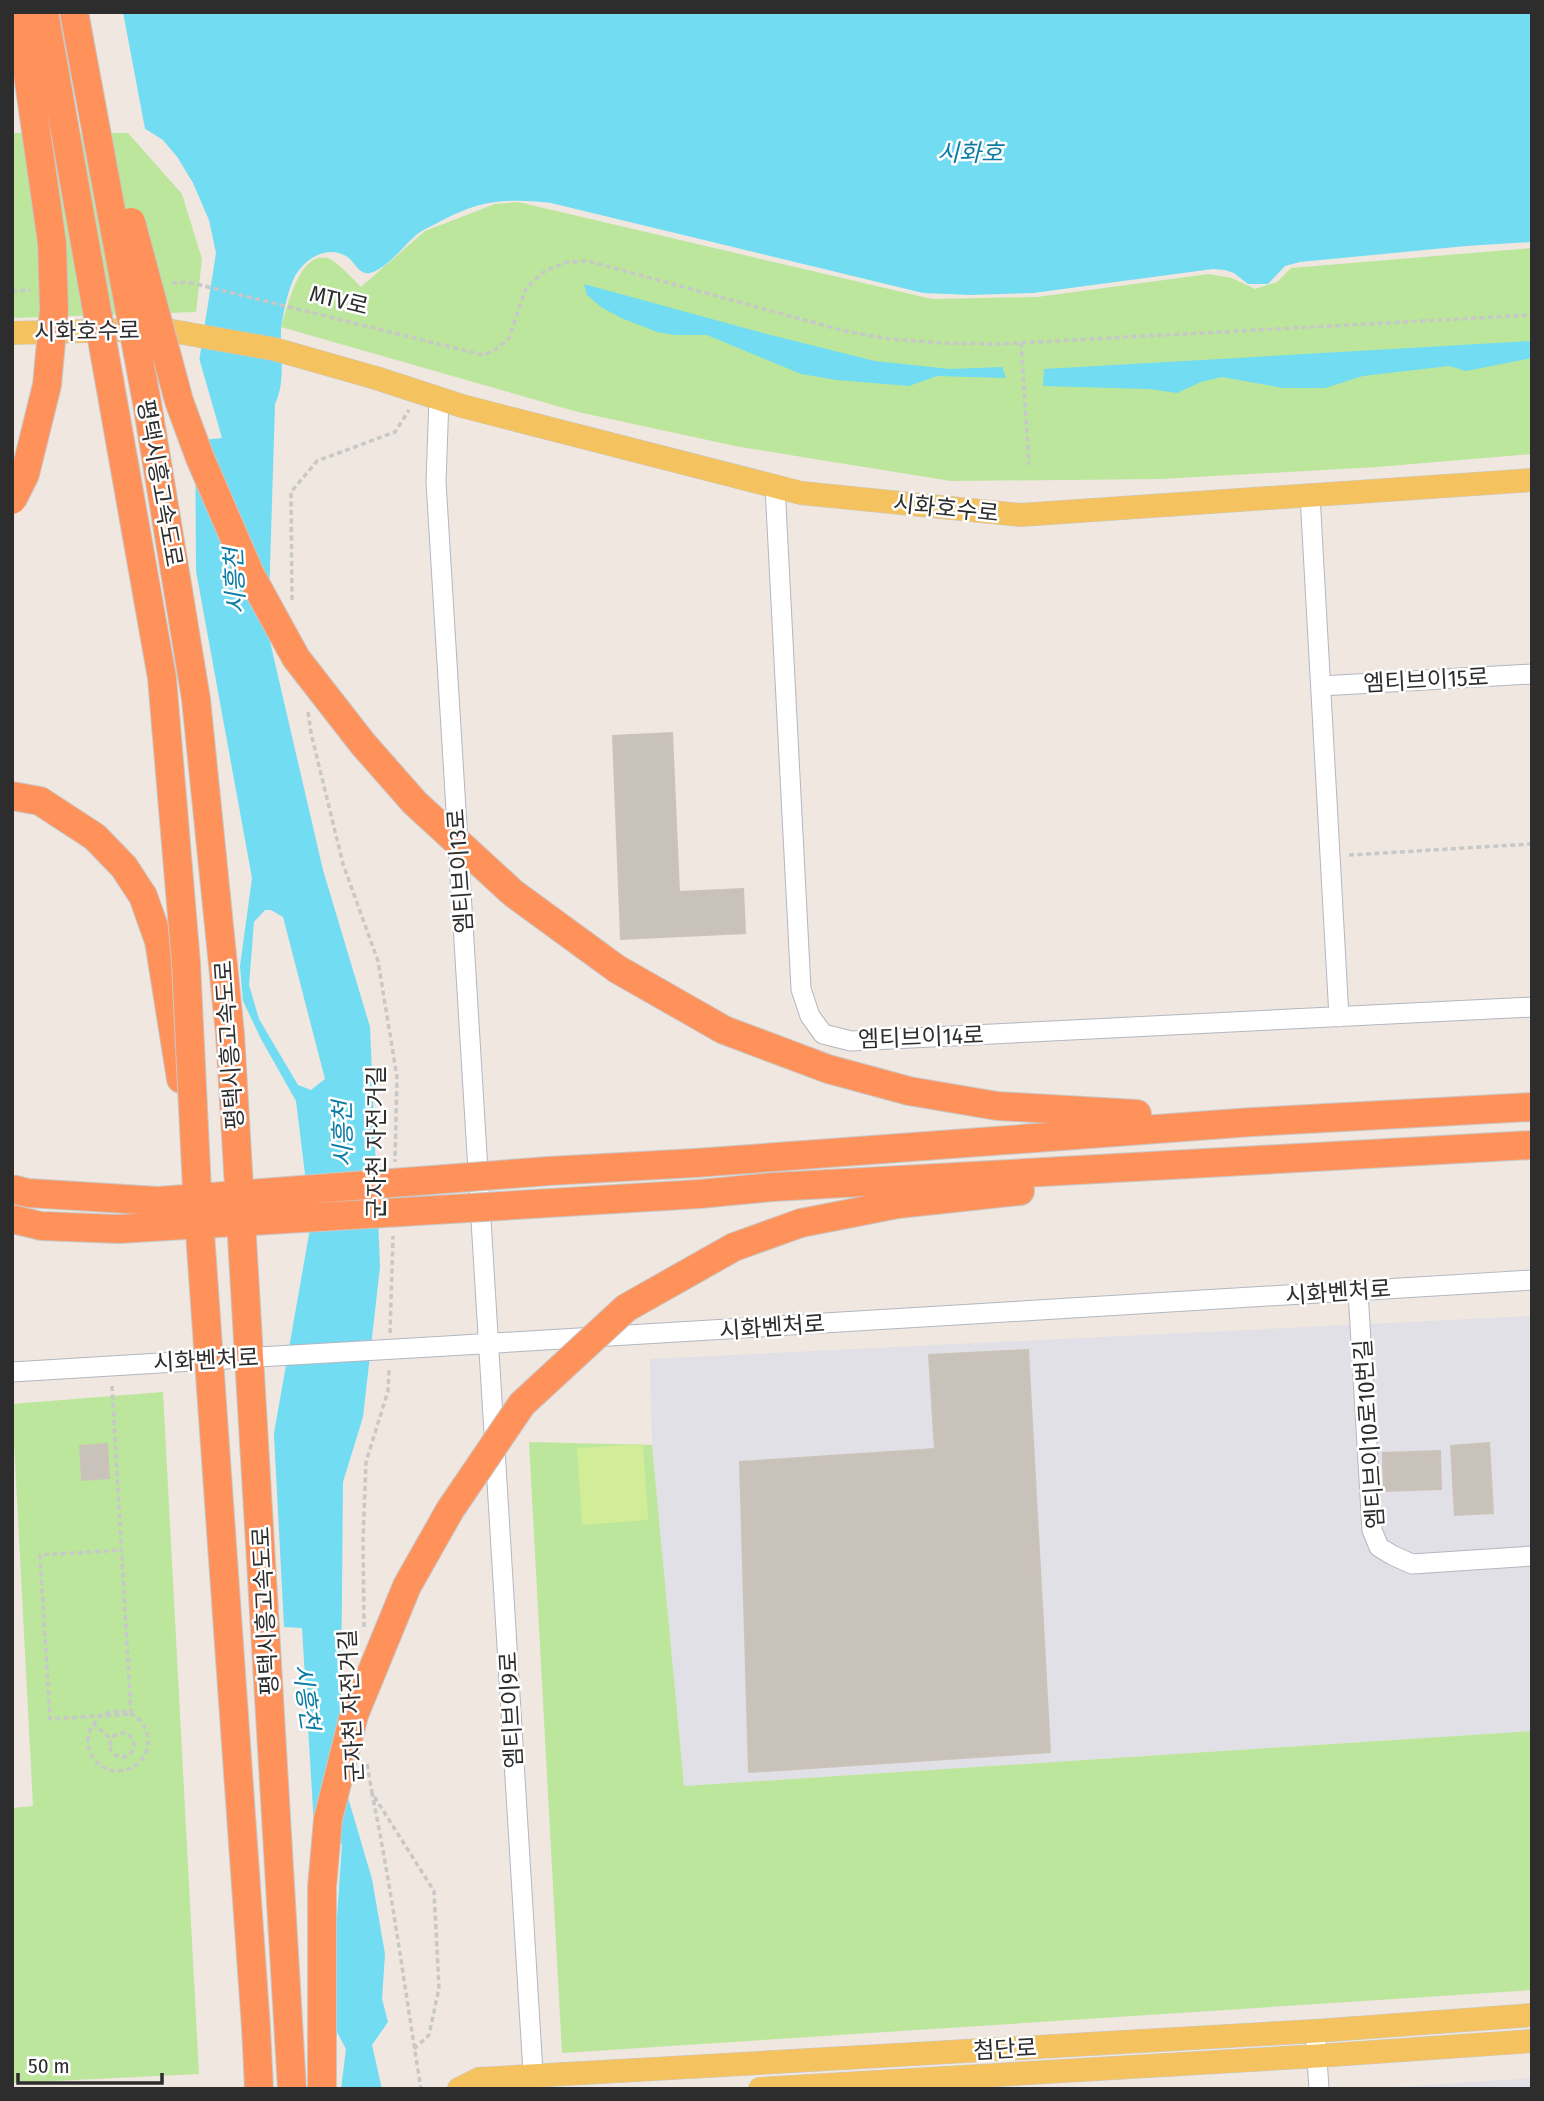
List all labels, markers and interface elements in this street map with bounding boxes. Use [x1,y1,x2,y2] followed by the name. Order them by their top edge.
[937,139,1005,167] water label: 시화호
[307,279,371,321] street label: MTV로
[34,316,140,346] street label: 시화호수로
[132,397,188,569] street label: 평택시흥고속도로
[892,489,1000,527] street label: 시화호수로
[219,544,251,615] water label: 시흥천
[1363,663,1489,697] street label: 엠티브이15로
[442,808,478,934] street label: 엠티브이13로
[209,960,249,1130] street label: 평택시흥고속도로
[858,1021,984,1053] street label: 엠티브이14로
[362,1065,390,1219] street label: 군자천 자전거길
[328,1098,358,1167] water label: 시흥천
[1284,1274,1392,1310] street label: 시화벤처로
[718,1309,826,1345] street label: 시화벤처로
[1348,1338,1390,1530] street label: 엠티브이10로10번길
[152,1343,260,1377] street label: 시화벤처로
[247,1526,283,1696] street label: 평택시흥고속도로
[333,1629,369,1783] street label: 군자천 자전거길
[494,1651,528,1769] street label: 엠티브이9로
[288,1662,325,1735] water label: 시흥천
[973,2033,1037,2065] street label: 첨단로
[18,2042,161,2086] scale bar
[28,2053,70,2079] text: 50 m

